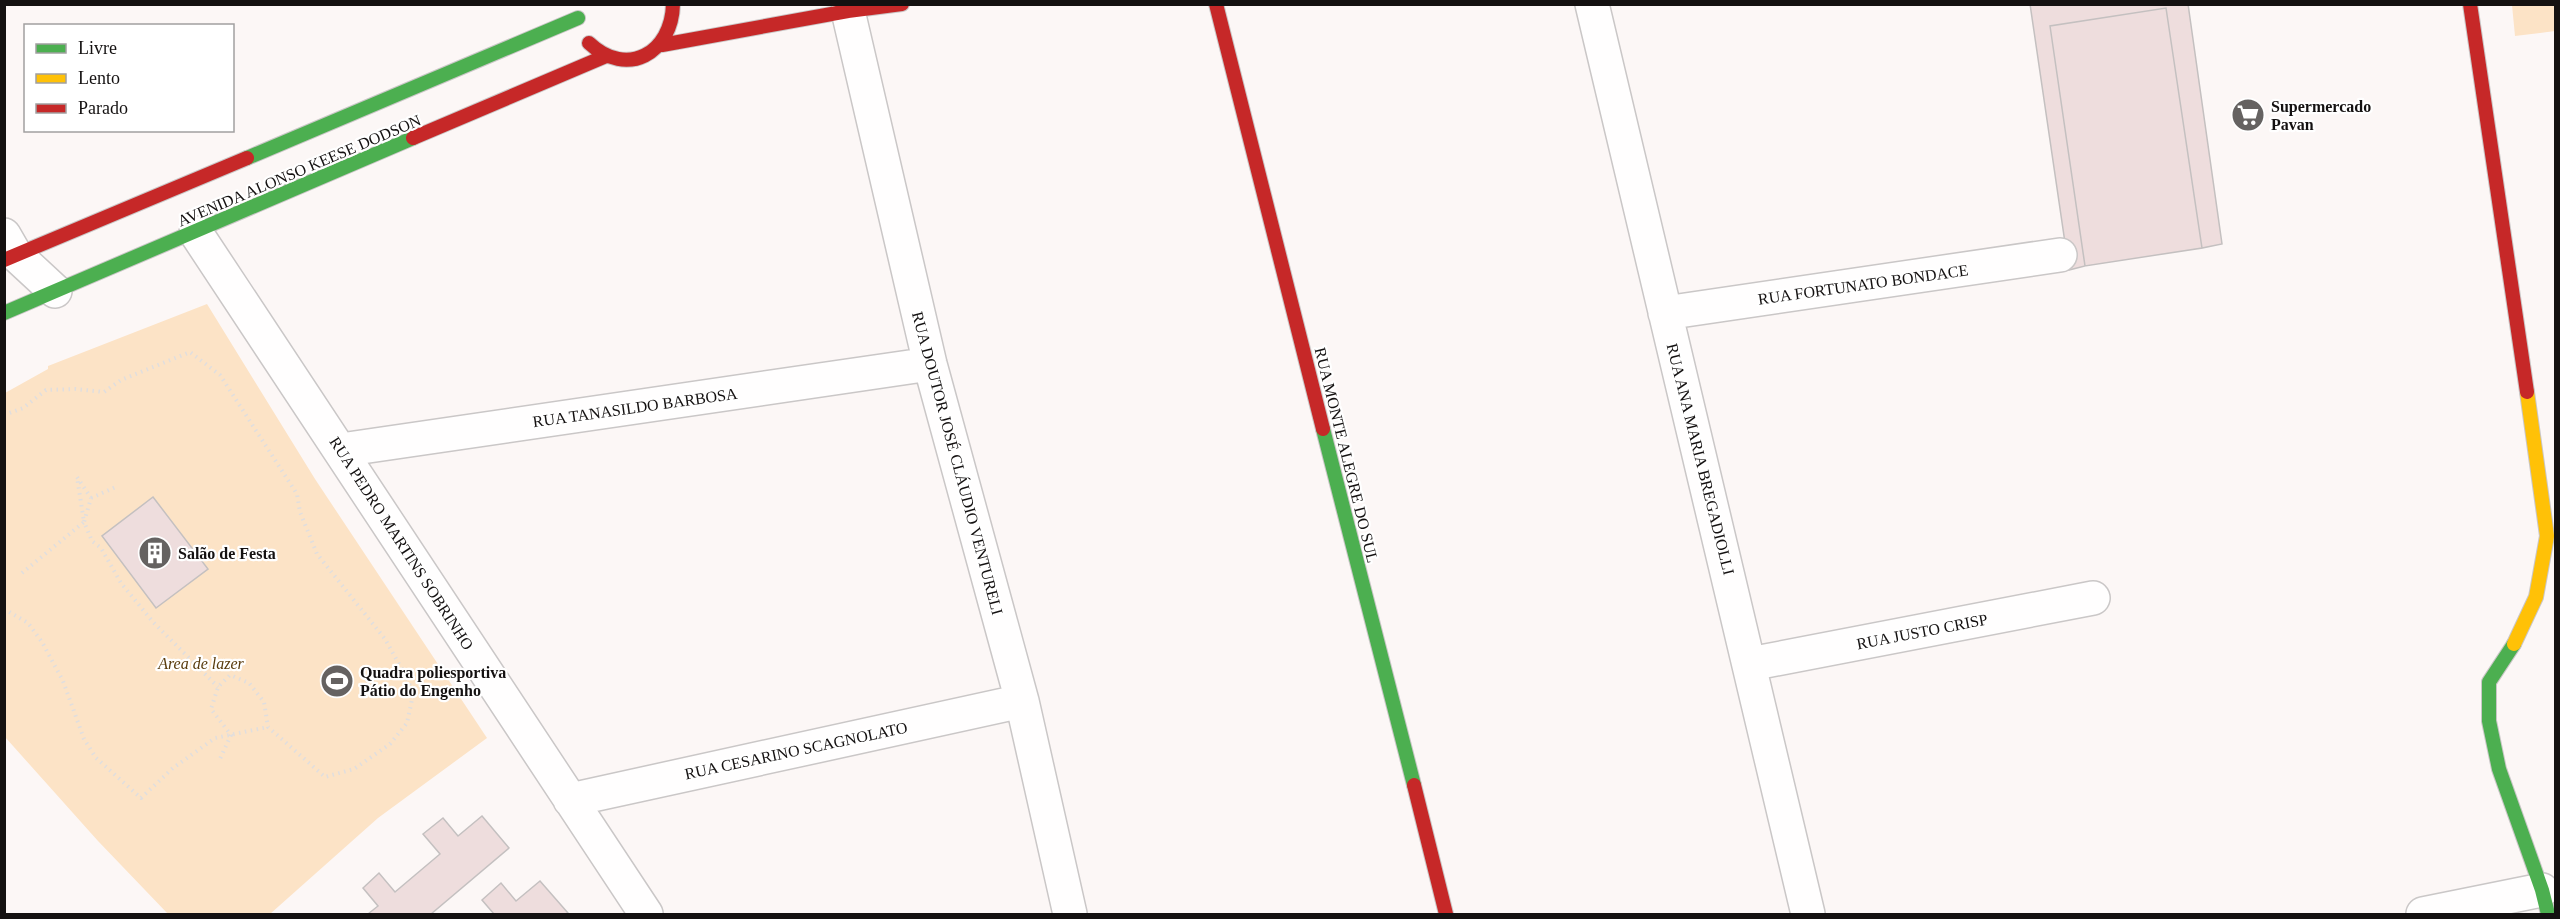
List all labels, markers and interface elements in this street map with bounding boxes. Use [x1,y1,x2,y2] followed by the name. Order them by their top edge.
[24,24,234,132] legend
[78,38,117,58] text: Livre
[78,68,120,88] text: Lento
[2230,97,2266,133] supermarket icon: Supermercado Pavan
[78,98,128,118] text: Parado
[2271,98,2371,133] place label: Supermercado Pavan
[175,111,424,230] street label: AVENIDA ALONSO KEESE DODSON
[1757,261,1969,308] street label: RUA FORTUNATO BONDACE
[909,309,1007,617] street label: RUA DOUTOR JOSÉ CLÁUDIO VENTURELI
[1664,342,1738,577] street label: RUA ANA MARIA BREGADIOLLI
[1311,346,1382,565] street label: RUA MONTE ALEGRE DO SUL
[532,385,739,430] street label: RUA TANASILDO BARBOSA
[326,434,477,653] street label: RUA PEDRO MARTINS SOBRINHO
[137,535,173,571] building icon: Salão de Festa
[178,545,276,562] place label: Salão de Festa
[1855,610,1989,653] street label: RUA JUSTO CRISP
[157,655,245,672] park label: Area de lazer
[319,663,355,699] sports icon: Quadra poliesportiva Pátio do Engenho
[360,664,506,700] place label: Quadra poliesportiva Pátio do Engenho
[683,719,909,782] street label: RUA CESARINO SCAGNOLATO

